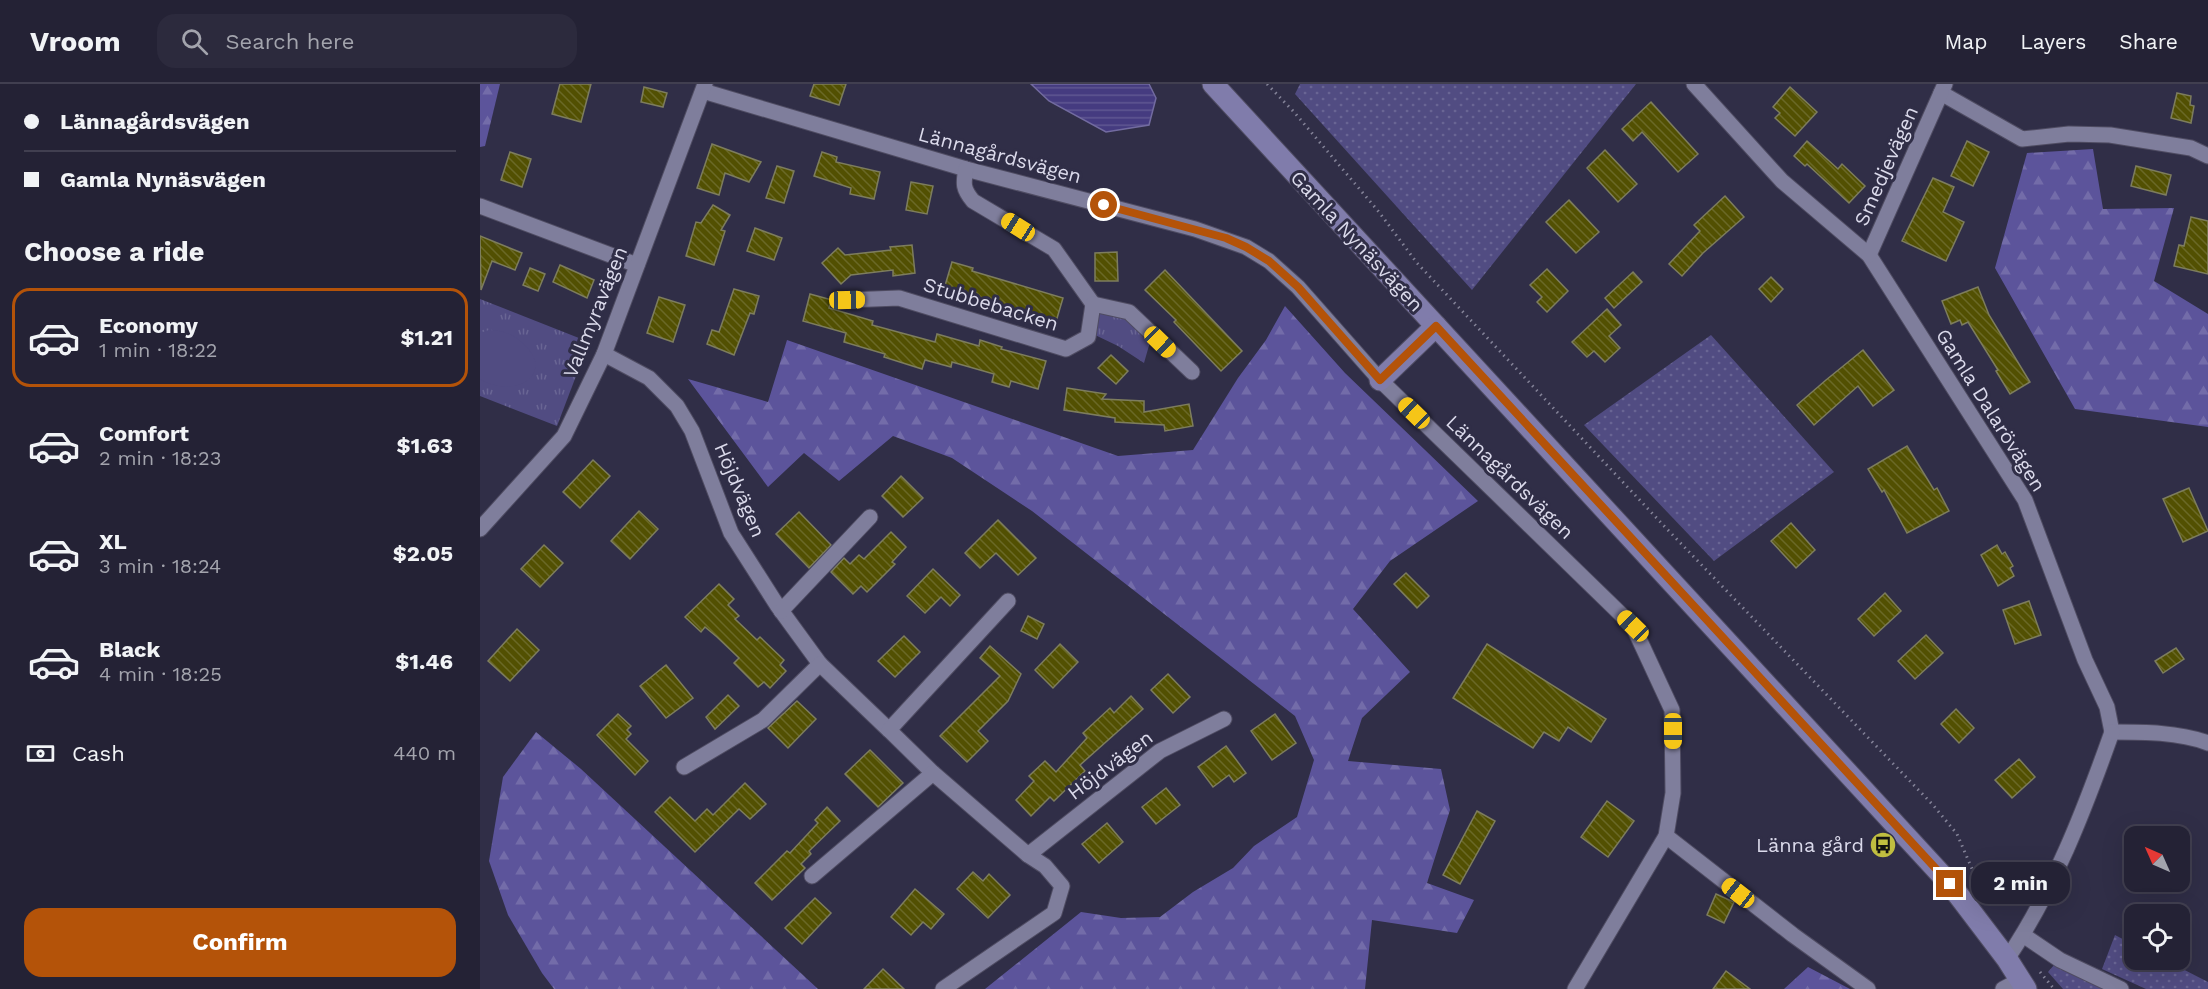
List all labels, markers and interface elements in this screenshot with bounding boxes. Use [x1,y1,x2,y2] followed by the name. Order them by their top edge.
[157,14,577,68] search box
[30,25,121,58] text: Vroom
[178,25,211,58] icon: search
[226,29,354,54] text: Search here
[1944,29,1987,54] text: Map
[2020,29,2086,54] text: Layers
[2119,29,2178,54] text: Share
[1849,102,1923,230] street label: Smedjevägen
[60,109,250,134] text: Lännagårdsvägen
[916,122,1084,188] street label: Lännagårdsvägen
[1286,166,1428,316] street label: Gamla Nynäsvägen
[60,167,266,192] text: Gamla Nynäsvägen
[1090,191,1117,218] route start
[998,210,1038,244] car
[24,236,204,268] text: Choose a ride
[558,243,632,381] street label: Vallmyravägen
[920,272,1062,336] street label: Stubbebacken
[829,291,865,309] car
[27,311,81,365] icon: car
[99,313,198,338] text: Economy
[1141,323,1179,361] car
[1931,324,2051,496] street label: Gamla Dalarövägen
[400,325,453,350] text: $1.21
[99,338,218,362] text: 1 min · 18:22
[1395,394,1433,432] car
[1441,410,1579,544] street label: Lännagårdsvägen
[27,419,81,473] icon: car
[99,421,189,446] text: Comfort
[397,433,453,458] text: $1.63
[709,439,771,541] street label: Höjdvägen
[99,446,221,470] text: 2 min · 18:23
[27,527,81,581] icon: car
[99,529,127,554] text: XL
[393,541,453,566] text: $2.05
[99,554,221,578] text: 3 min · 18:24
[1614,607,1652,645] car
[27,635,81,689] icon: car
[99,637,160,662] text: Black
[395,649,453,674] text: $1.46
[99,662,222,686] text: 4 min · 18:25
[1664,713,1682,749] car
[1063,725,1157,805] street label: Höjdvägen
[24,737,57,770] icon: cash
[72,741,125,766] text: Cash
[393,741,456,765] text: 440 m
[2124,826,2190,892] north arrow
[2124,826,2190,970] map controls
[1868,830,1898,860] bus stop icon: Länna gård
[1756,833,1864,857] place label: Länna gård
[1971,863,2070,905] callout: 2 min
[1936,870,1963,897] route end
[1993,871,2048,895] text: 2 min
[1718,875,1758,911] car
[2124,904,2190,970] button: locate
[24,908,456,977] button: Confirm

